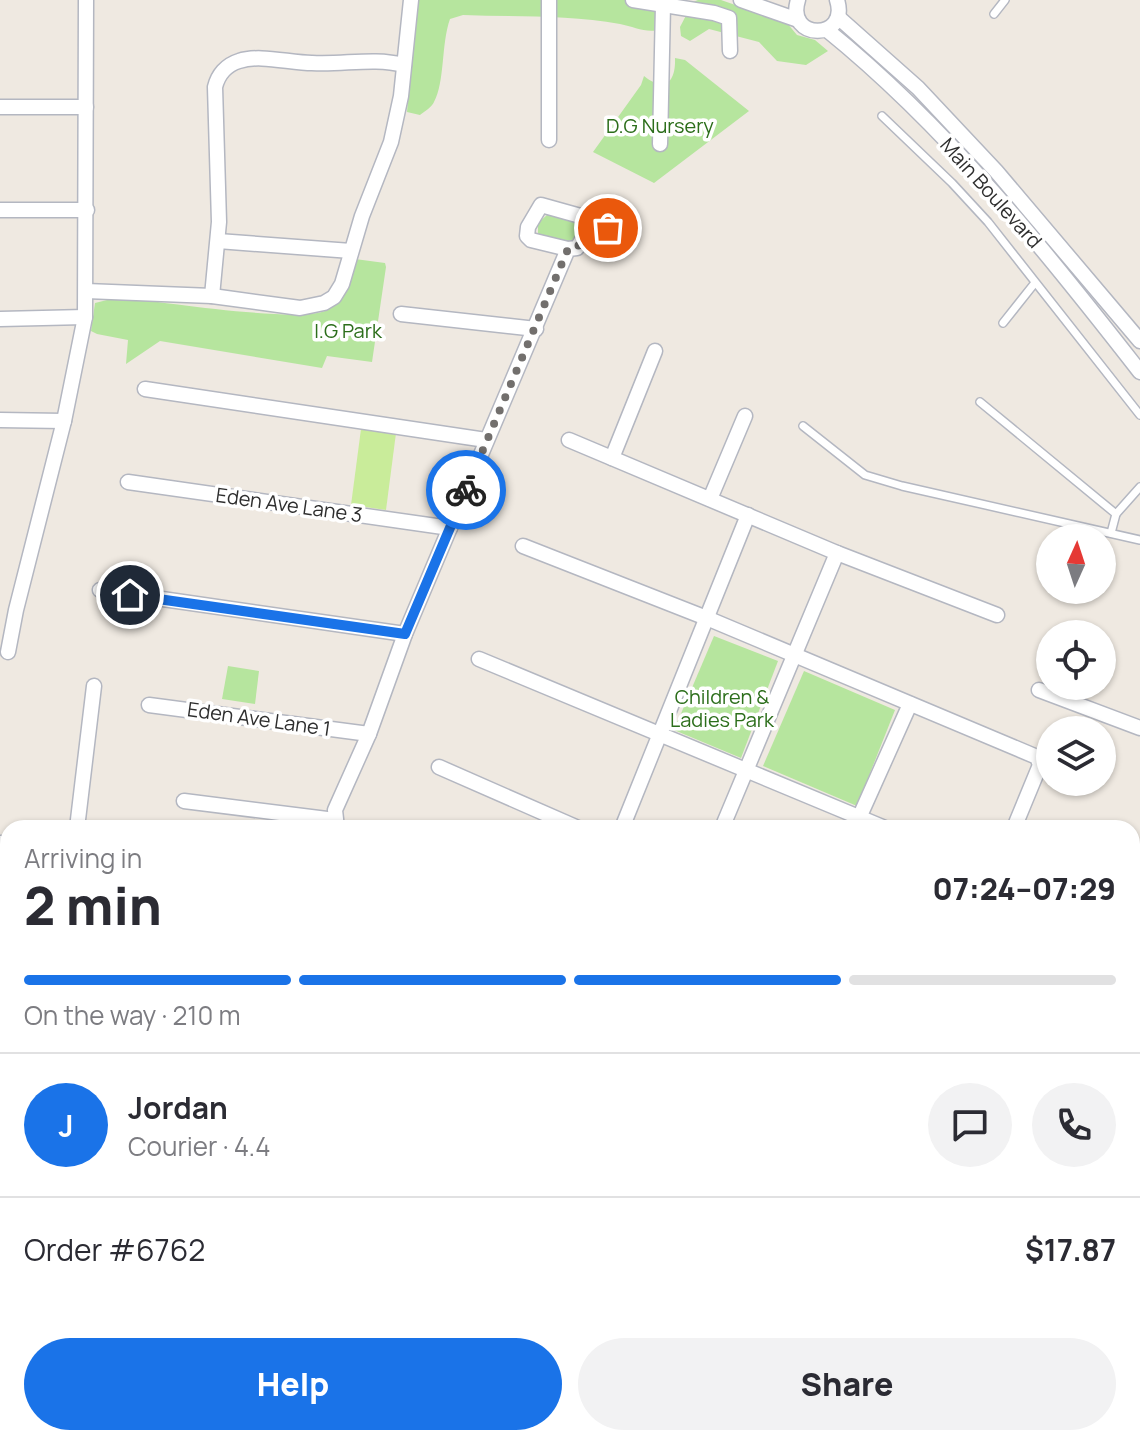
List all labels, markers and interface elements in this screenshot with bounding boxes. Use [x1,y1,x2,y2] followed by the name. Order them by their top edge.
[606,112,714,139] park label: D.G Nursery
[935,132,1048,254] street label: Main Boulevard
[574,194,642,262] pin
[586,206,630,250] icon: bag
[314,317,383,344] park label: I.G Park
[426,450,506,530] courier
[444,468,488,512] icon: bike
[214,481,364,528] street label: Eden Ave Lane 3
[1036,524,1116,604] north arrow
[1036,524,1116,796] map controls
[96,561,164,629] pin
[108,573,152,617] icon: home
[1036,620,1116,700] button: locate
[670,683,775,733] park label: Children & Ladies Park
[186,695,332,742] street label: Eden Ave Lane 1
[1036,716,1116,796] button: layers
[24,840,142,876] text: Arriving in
[933,868,1116,909] text: 07:24–07:29
[24,870,162,941] text: 2 min
[24,997,241,1033] text: On the way · 210 m
[928,1083,1012,1167] button: chat
[1032,1083,1116,1167] button: phone
[128,1087,228,1128] text: Jordan
[58,1105,74,1146] text: J
[128,1128,270,1164] text: Courier · 4.4
[24,1229,205,1270] text: Order #6762
[1025,1229,1116,1270] text: $17.87
[24,1338,562,1430] button: Help
[578,1338,1116,1430] button: Share

